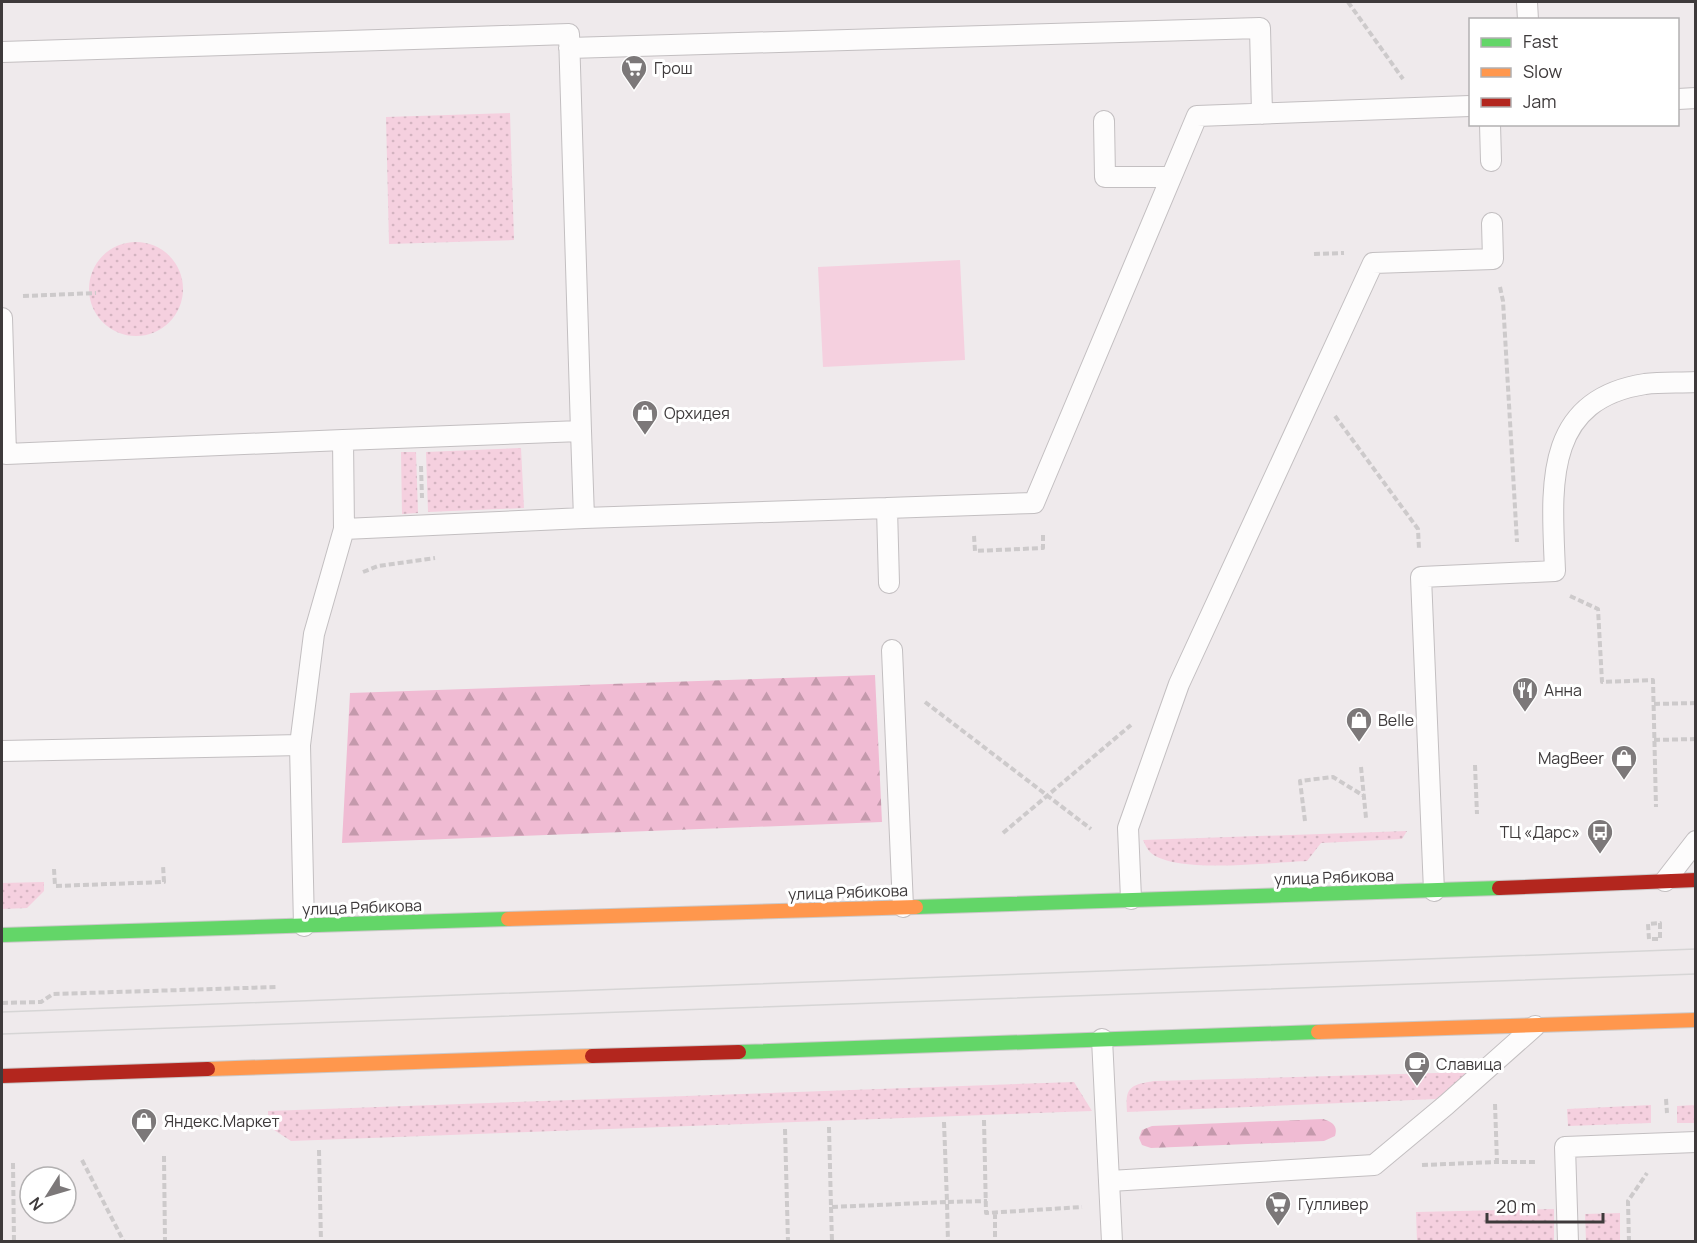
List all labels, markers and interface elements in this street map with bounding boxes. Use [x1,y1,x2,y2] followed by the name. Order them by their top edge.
[1469,18,1679,126] legend
[1523,29,1558,53] text: Fast
[619,53,649,91] supermarket icon: Грош
[654,57,693,79] place label: Грош
[1523,59,1563,83] text: Slow
[1523,89,1557,113] text: Jam
[630,398,660,436] shop icon: Орхидея
[664,402,730,424] place label: Орхидея
[1510,675,1540,713] restaurant icon: Анна
[1544,679,1582,701] place label: Анна
[1344,705,1374,743] shop icon: Belle
[1378,709,1414,731] place label: Belle
[1609,743,1639,781] shop icon: MagBeer
[1538,747,1604,769] place label: MagBeer
[1585,817,1615,855] bus stop icon: ТЦ «Дарс»
[1500,821,1580,843] place label: ТЦ «Дарс»
[1274,864,1394,890] street label: улица Рябикова
[788,879,908,905] street label: улица Рябикова
[302,894,422,920] street label: улица Рябикова
[1402,1049,1432,1087] cafe icon: Славица
[1436,1053,1502,1075] place label: Славица
[129,1106,159,1144] shop icon: Яндекс.Маркет
[164,1110,280,1132] place label: Яндекс.Маркет
[18,1165,78,1225] north arrow
[1487,1186,1602,1224] scale bar
[1263,1189,1293,1227] supermarket icon: Гулливер
[24,1193,48,1215] text: N
[1298,1193,1368,1215] place label: Гулливер
[1496,1194,1536,1218] text: 20 m

